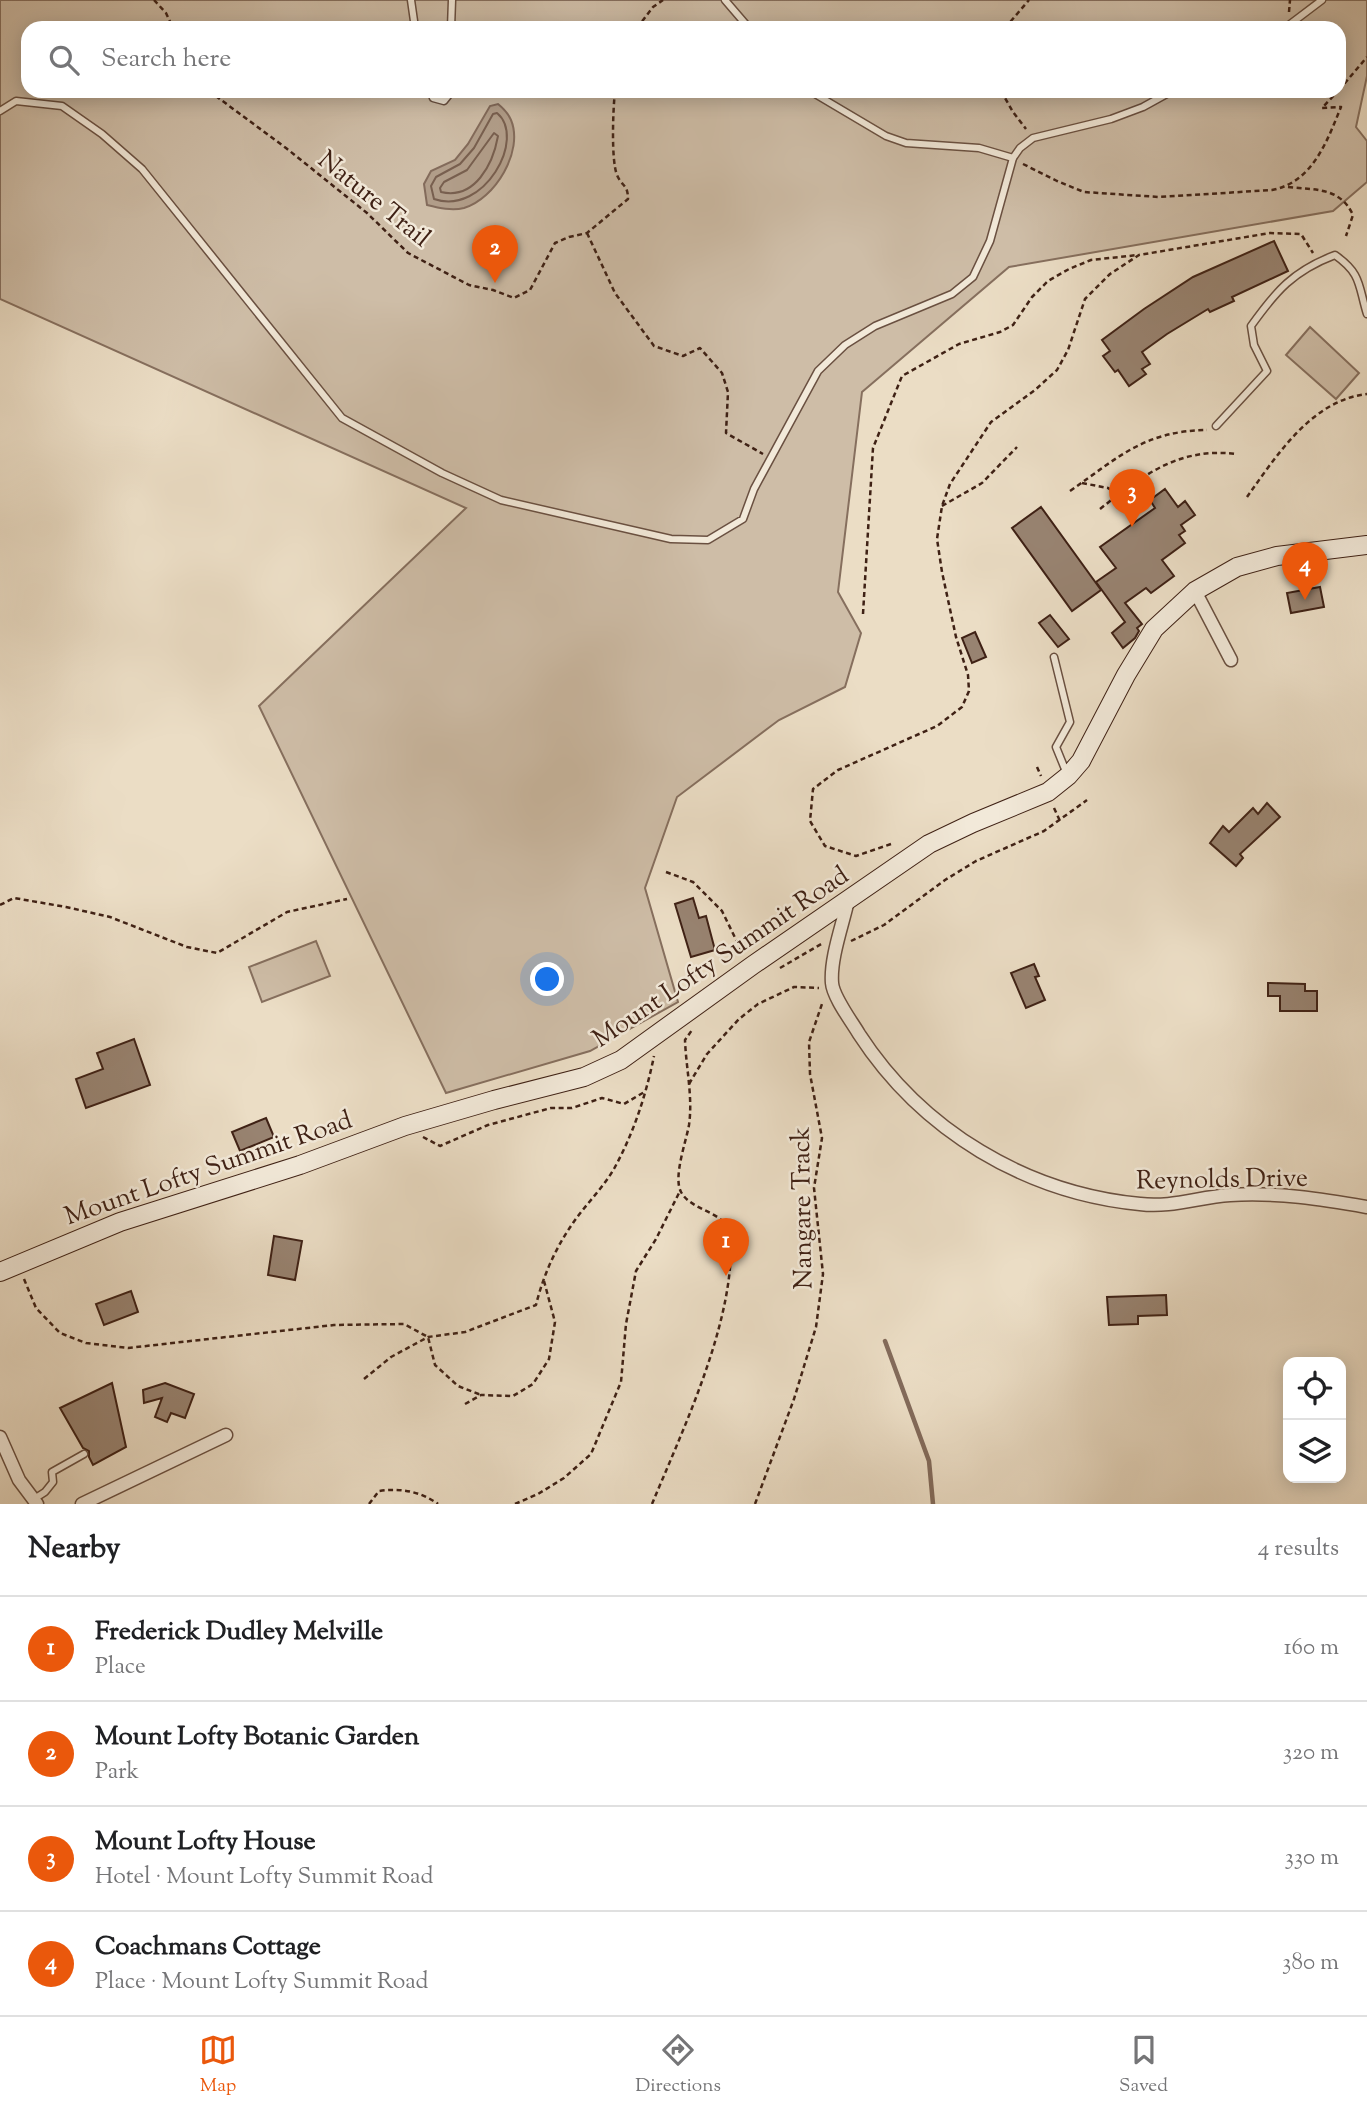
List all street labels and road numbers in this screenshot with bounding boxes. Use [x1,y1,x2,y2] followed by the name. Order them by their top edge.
[309,143,438,257] street label: Nature Trail
[586,858,857,1058] street label: Mount Lofty Summit Road
[60,1103,358,1236] street label: Mount Lofty Summit Road
[784,1126,823,1290] street label: Nangare Track
[1136,1161,1308,1200] street label: Reynolds Drive

